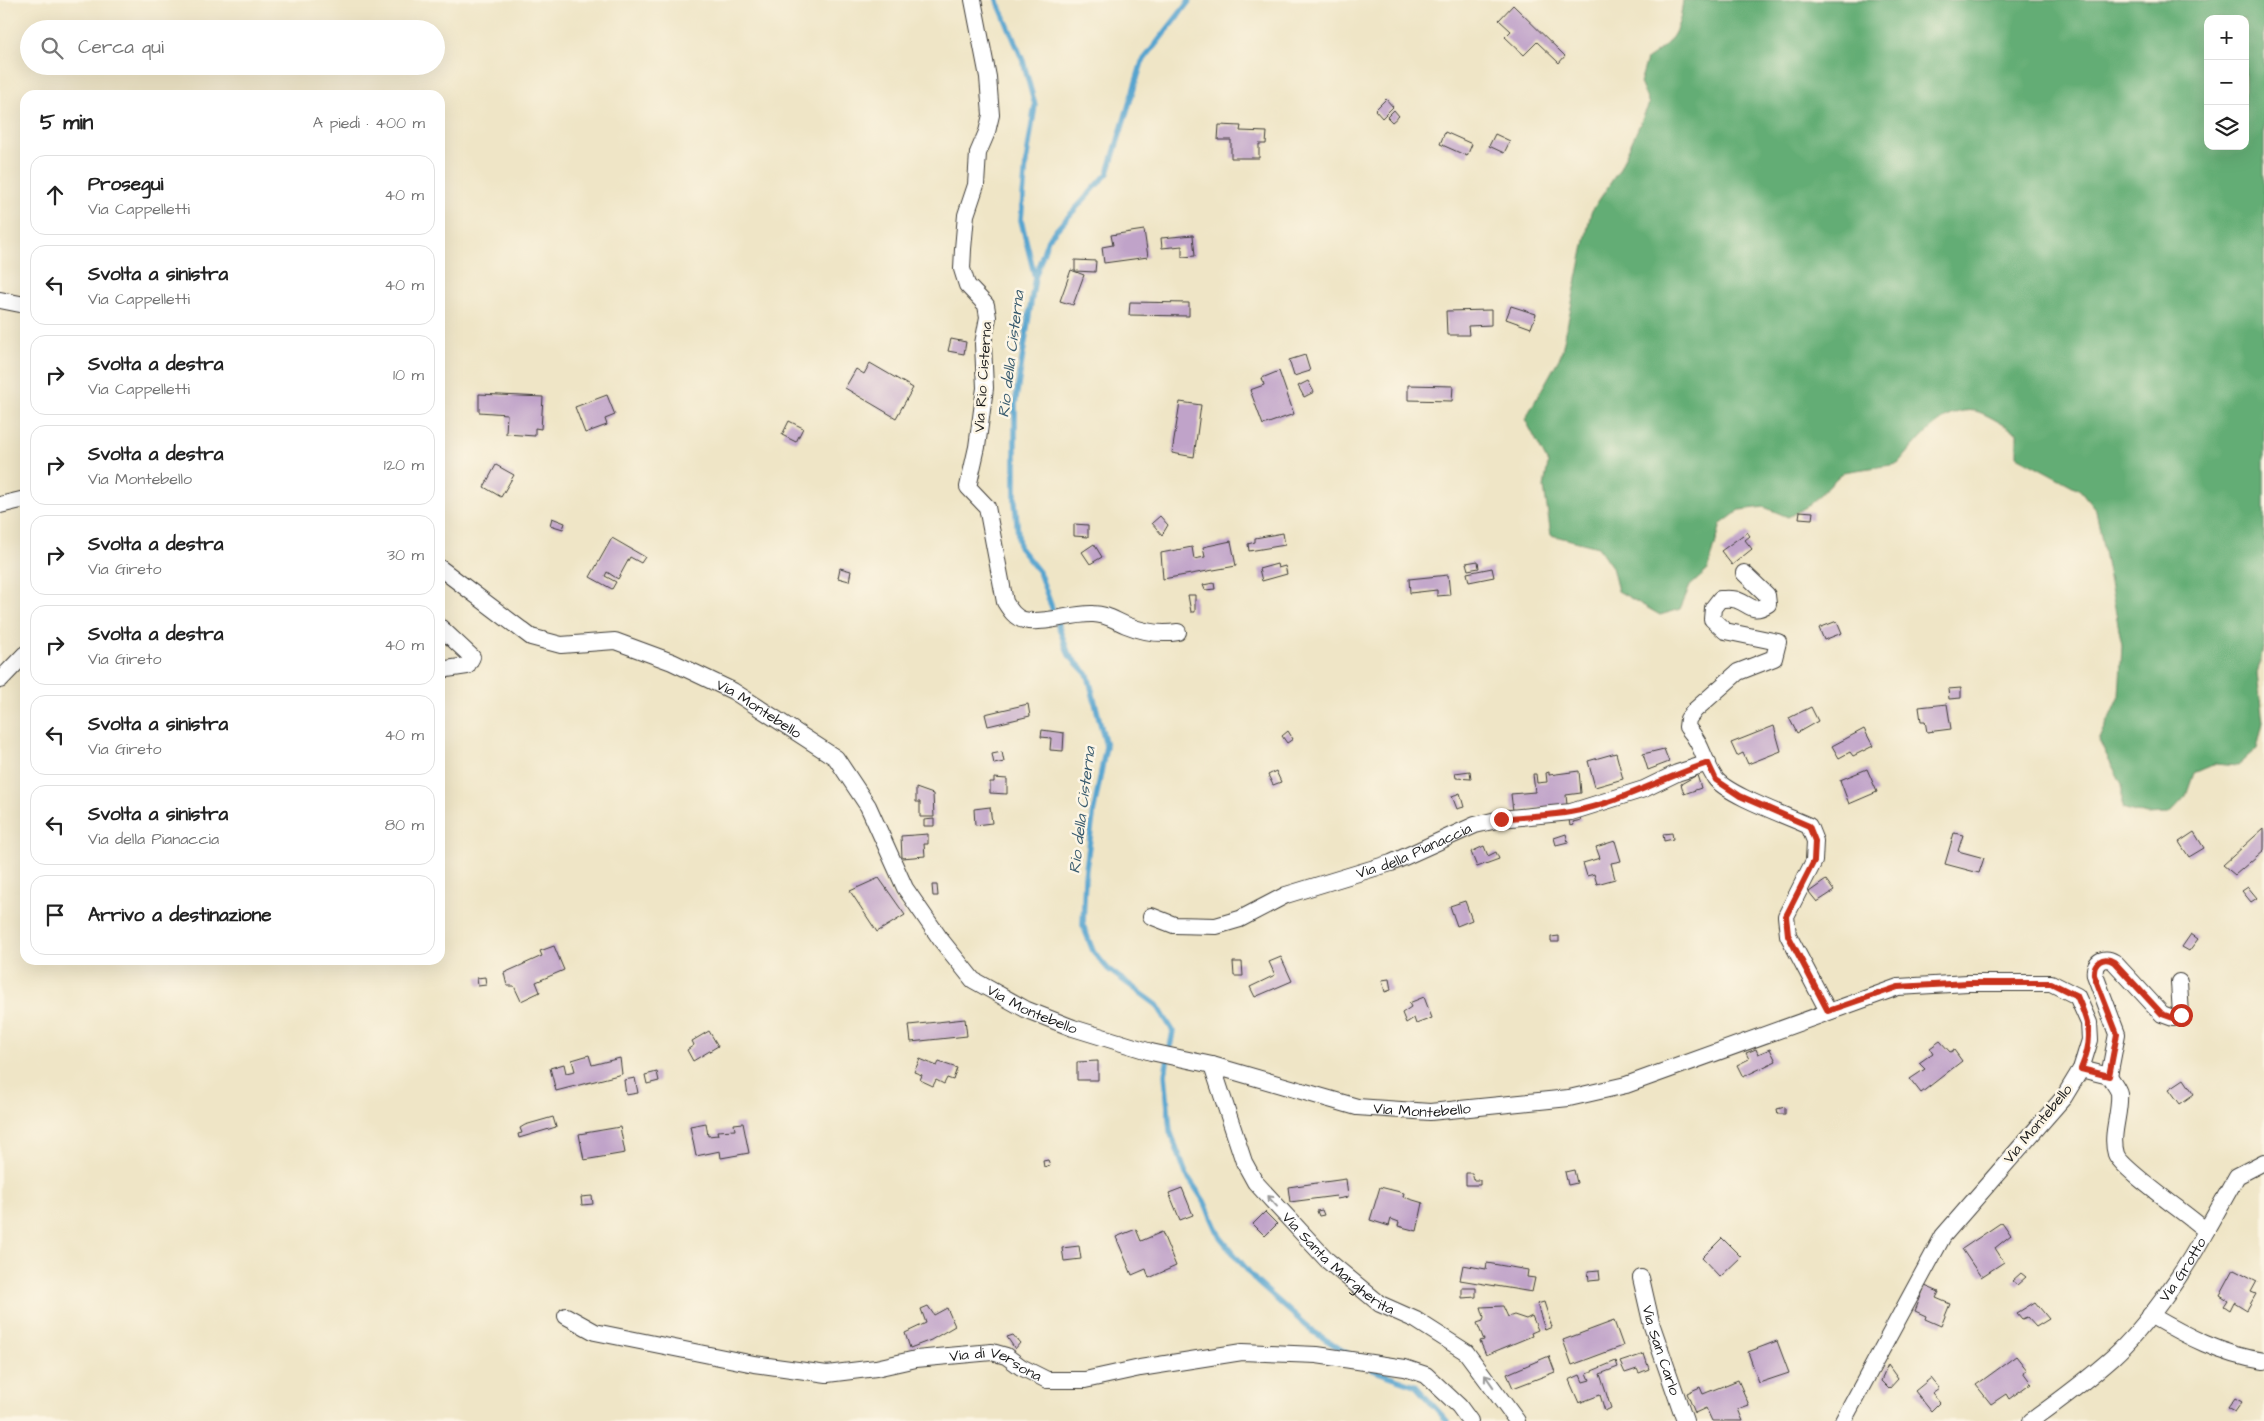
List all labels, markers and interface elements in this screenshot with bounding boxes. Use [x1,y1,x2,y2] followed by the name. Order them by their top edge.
[2204,15,2249,150] map controls
[2204,15,2249,60] button: +
[20,20,445,75] search box
[38,34,66,62] icon: search
[78,34,164,61] text: Cerca qui
[2204,60,2249,105] button: −
[2204,105,2249,150] button: layers
[40,108,93,137] text: 5 min
[313,112,425,134] text: A piedi · 400 m
[88,171,163,198] text: Prosegui
[41,181,69,209] icon: ahead
[384,184,424,206] text: 40 m
[88,198,190,220] text: Via Cappelletti
[88,261,228,288] text: Svolta a sinistra
[41,271,69,299] icon: left
[384,274,424,296] text: 40 m
[88,288,190,310] text: Via Cappelletti
[992,289,1030,419] water label: Rio della Cisterna
[969,321,997,433] street label: Via Rio Cisterna
[88,351,223,378] text: Svolta a destra
[41,361,69,389] icon: right
[393,364,424,386] text: 10 m
[88,378,190,400] text: Via Cappelletti
[88,441,223,468] text: Svolta a destra
[41,451,69,479] icon: right
[384,454,424,476] text: 120 m
[88,468,192,490] text: Via Montebello
[88,531,223,558] text: Svolta a destra
[41,541,69,569] icon: right
[387,544,424,566] text: 30 m
[88,558,161,580] text: Via Gireto
[88,621,223,648] text: Svolta a destra
[41,631,69,659] icon: right
[384,634,424,656] text: 40 m
[88,648,161,670] text: Via Gireto
[713,674,806,744] street label: Via Montebello
[88,711,228,738] text: Svolta a sinistra
[41,721,69,749] icon: left
[384,724,424,746] text: 40 m
[88,738,161,760] text: Via Gireto
[1063,745,1101,875] water label: Rio della Cisterna
[88,801,228,828] text: Svolta a sinistra
[1490,808,1513,831] route end
[41,811,69,839] icon: left
[385,814,424,836] text: 80 m
[1354,817,1475,884] street label: Via della Pianaccia
[88,828,219,850] text: Via della Pianaccia
[41,901,69,929] icon: arrive
[88,902,271,929] text: Arrivo a destinazione
[983,979,1081,1039] street label: Via Montebello
[2170,1004,2193,1027] route start
[1999,1079,2078,1168] street label: Via Montebello
[1373,1097,1472,1123] street label: Via Montebello
[1266,1195,1278,1208] one-way arrow
[1277,1207,1398,1320] street label: Via Santa Margherita
[2154,1233,2211,1306] street label: Via Grotto
[1637,1303,1686,1398] street label: Via San Carlo
[948,1342,1046,1387] street label: Via di Versona
[1484,1374,1494,1388] one-way arrow

